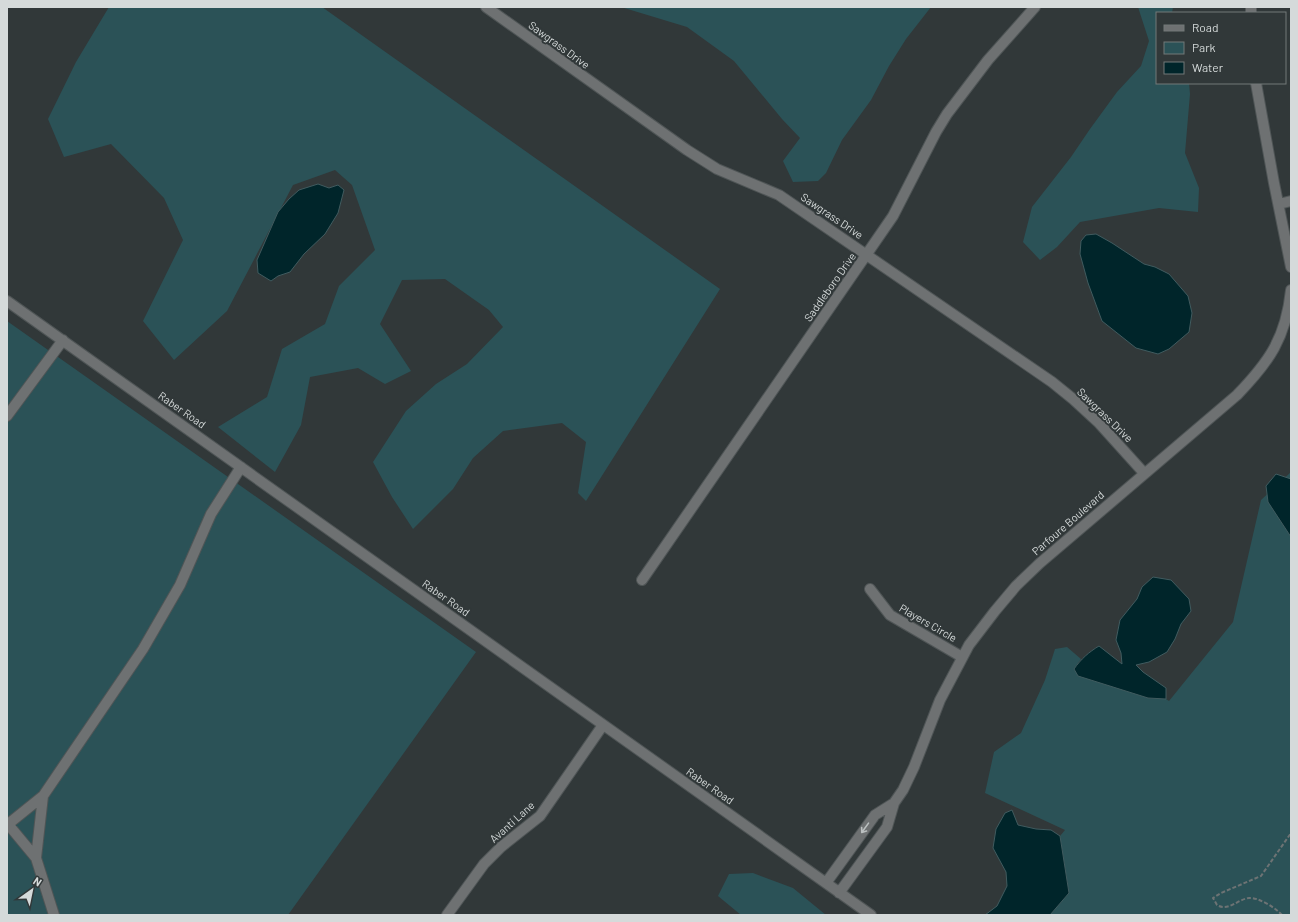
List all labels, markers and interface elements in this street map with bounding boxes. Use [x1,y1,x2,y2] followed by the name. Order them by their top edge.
[1156,12,1286,84] legend
[526,18,592,71] street label: Sawgrass Drive
[1192,20,1219,34] text: Road
[1192,40,1216,54] text: Park
[1192,60,1224,74] text: Water
[799,190,866,241] street label: Sawgrass Drive
[801,250,858,324] street label: Saddleboro Drive
[1075,385,1136,445] street label: Sawgrass Drive
[156,389,208,431] street label: Raber Road
[1029,488,1106,557] street label: Parfoure Boulevard
[420,577,472,619] street label: Raber Road
[897,601,959,644] street label: Players Circle
[684,765,736,807] street label: Raber Road
[487,798,537,845] street label: Avanti Lane
[861,823,869,834] one-way arrow
[12,870,52,910] north arrow
[31,874,44,889] text: N

